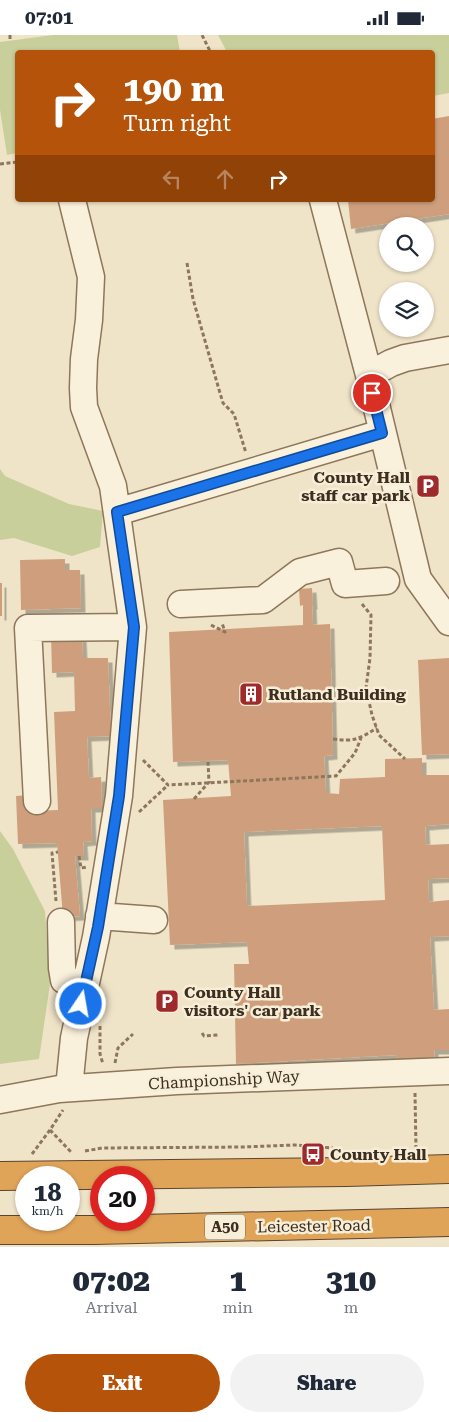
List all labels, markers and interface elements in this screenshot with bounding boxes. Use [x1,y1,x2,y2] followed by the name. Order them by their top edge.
[25,6,74,29] text: 07:01
[123,69,224,110] text: 190 m
[40,70,105,135] icon: right
[123,111,231,136] text: Turn right
[158,165,186,193] icon: left
[211,165,239,193] icon: ahead
[264,165,292,193] icon: right
[379,217,434,337] map controls
[379,217,434,272] button: search
[379,282,434,337] button: layers
[351,372,393,414] pin
[358,379,386,407] icon: arrive
[301,468,411,505] place label: County Hall staff car park
[415,473,441,499] parking icon: County Hall staff car park
[238,681,264,707] building icon: Rutland Building
[268,685,406,704] place label: Rutland Building
[54,977,106,1029] position arrow
[184,983,321,1020] place label: County Hall visitors' car park
[154,988,180,1014] parking icon: County Hall visitors' car park
[148,1067,301,1093] street label: Championship Way
[300,1141,326,1167] bus stop icon: County Hall
[330,1145,427,1164] place label: County Hall
[90,1166,155,1231] speed limit sign: 20
[33,1178,62,1207] text: 18
[31,1204,64,1218] text: km/h
[205,1215,245,1239] road number: A50
[257,1216,371,1236] street label: Leicester Road
[73,1263,150,1298] text: 07:02
[229,1263,246,1298] text: 1
[326,1263,376,1298] text: 310
[85,1298,137,1317] text: Arrival
[223,1298,253,1317] text: min
[344,1298,358,1317] text: m
[25,1354,220,1412] button: Exit
[230,1354,424,1412] button: Share

